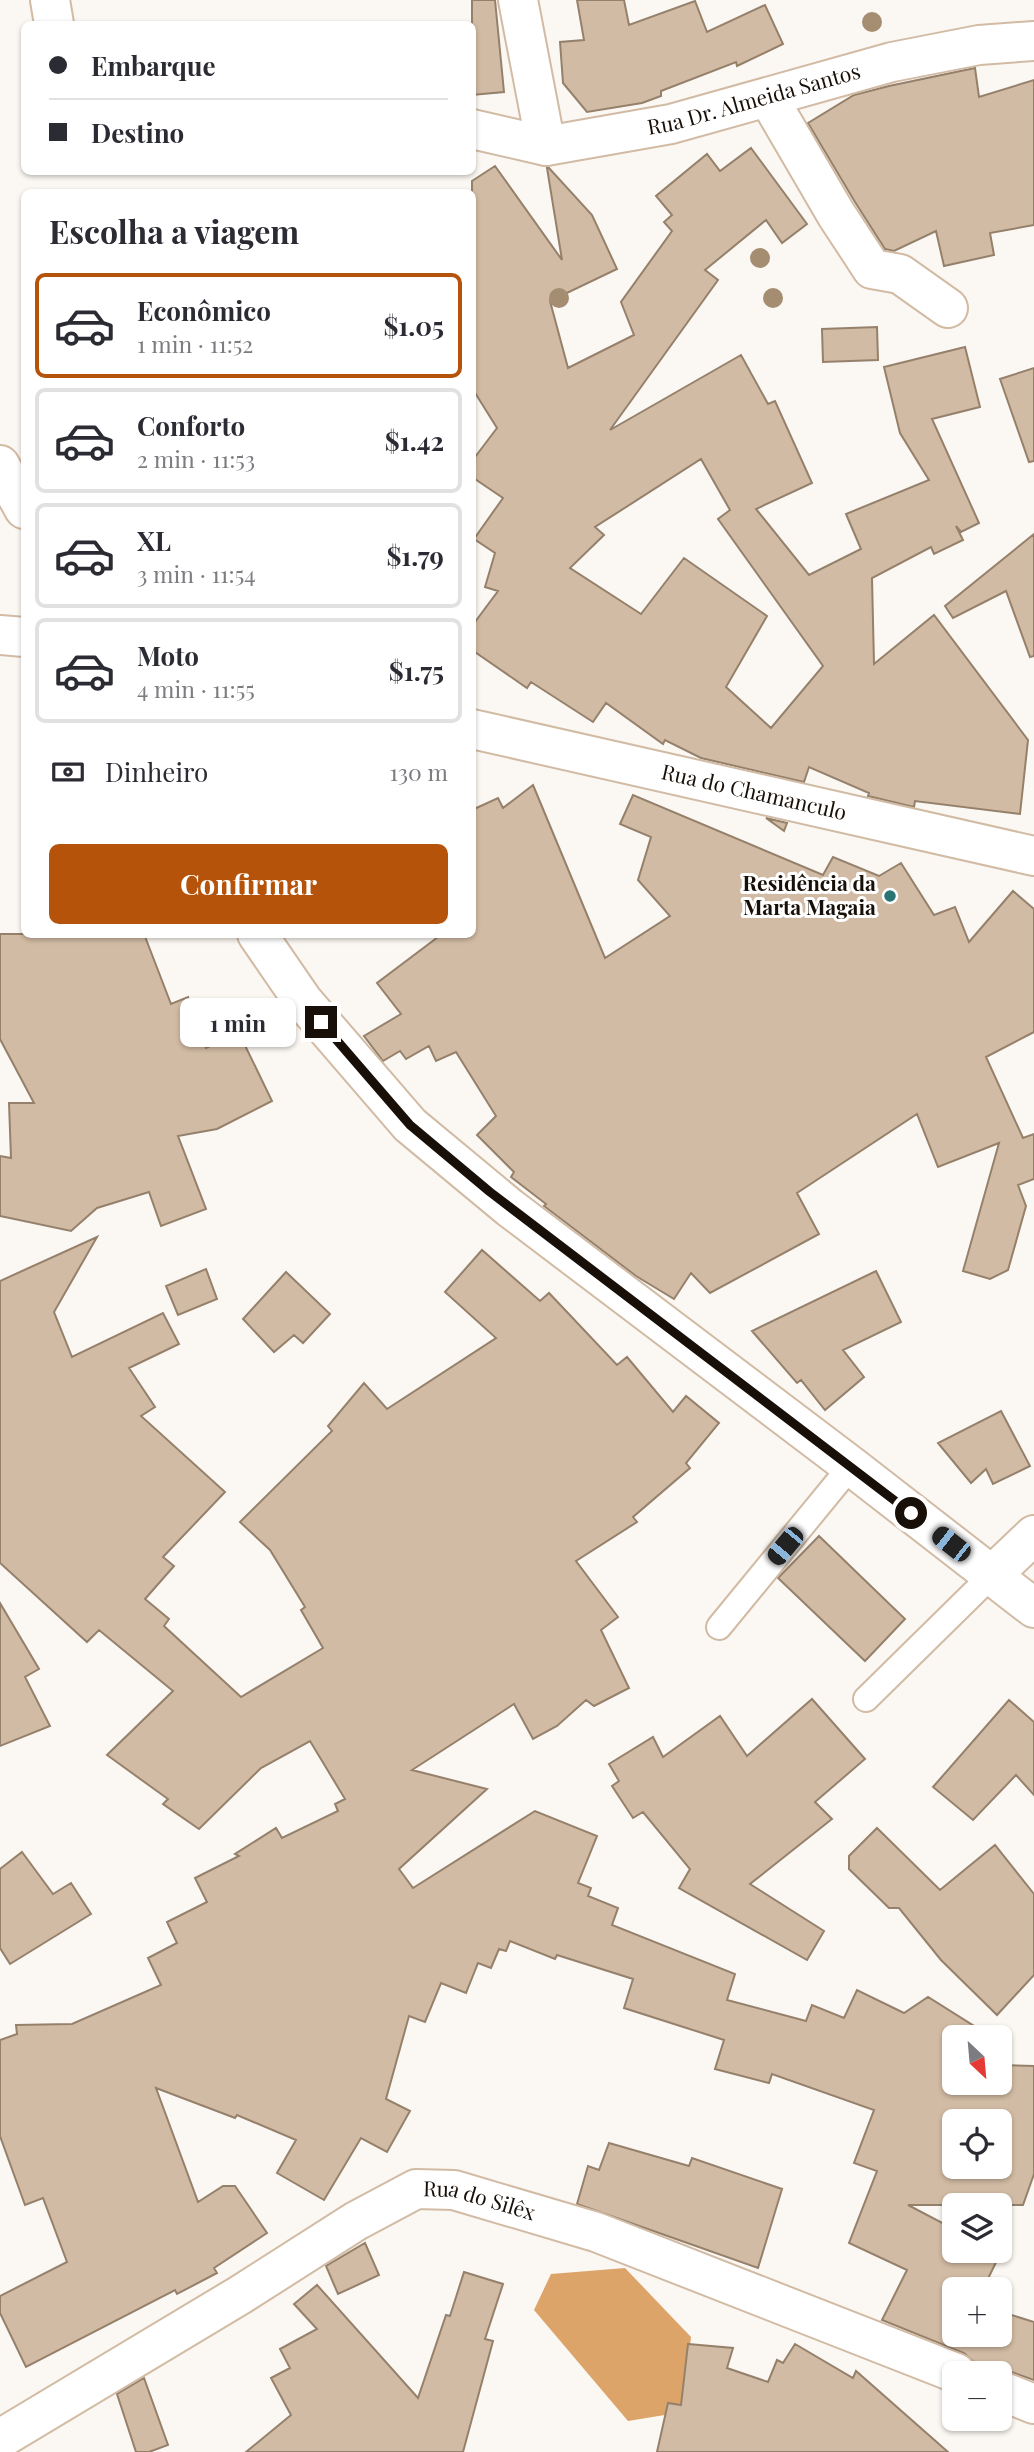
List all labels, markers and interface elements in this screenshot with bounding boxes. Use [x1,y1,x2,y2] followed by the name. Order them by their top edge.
[91,48,216,83] text: Embarque
[645,56,863,140] street label: Rua Dr. Almeida Santos
[91,115,184,150] text: Destino
[49,209,299,252] text: Escolha a viagem
[137,293,271,328] text: Econômico
[53,294,116,357] icon: car
[383,308,444,343] text: $1.05
[137,328,253,359] text: 1 min · 11:52
[137,408,245,443] text: Conforto
[53,409,116,472] icon: car
[385,423,444,458] text: $1.42
[137,443,255,474] text: 2 min · 11:53
[137,523,171,558] text: XL
[53,524,116,587] icon: car
[386,538,444,573] text: $1.79
[137,558,256,589] text: 3 min · 11:54
[137,638,199,673] text: Moto
[53,639,116,702] icon: car
[389,653,444,688] text: $1.75
[137,673,255,704] text: 4 min · 11:55
[49,753,87,791] icon: cash
[105,754,208,789] text: Dinheiro
[390,756,448,787] text: 130 m
[659,756,850,825] street label: Rua do Chamanculo
[49,844,448,924] button: Confirmar
[743,868,876,920] place label: Residência da Marta Magaia
[882,888,898,904] marker: Residência da Marta Magaia
[181,998,296,1046] callout: 1 min
[305,1006,337,1038] route end
[210,1007,266,1038] text: 1 min
[895,1497,927,1529] route start
[764,1523,807,1569] car
[928,1523,975,1565] car
[942,2025,1012,2095] north arrow
[942,2025,1012,2431] map controls
[942,2109,1012,2179] button: locate
[423,2173,539,2225] street label: Rua do Silêx
[942,2193,1012,2263] button: layers
[942,2277,1012,2347] button: +
[942,2361,1012,2431] button: −

